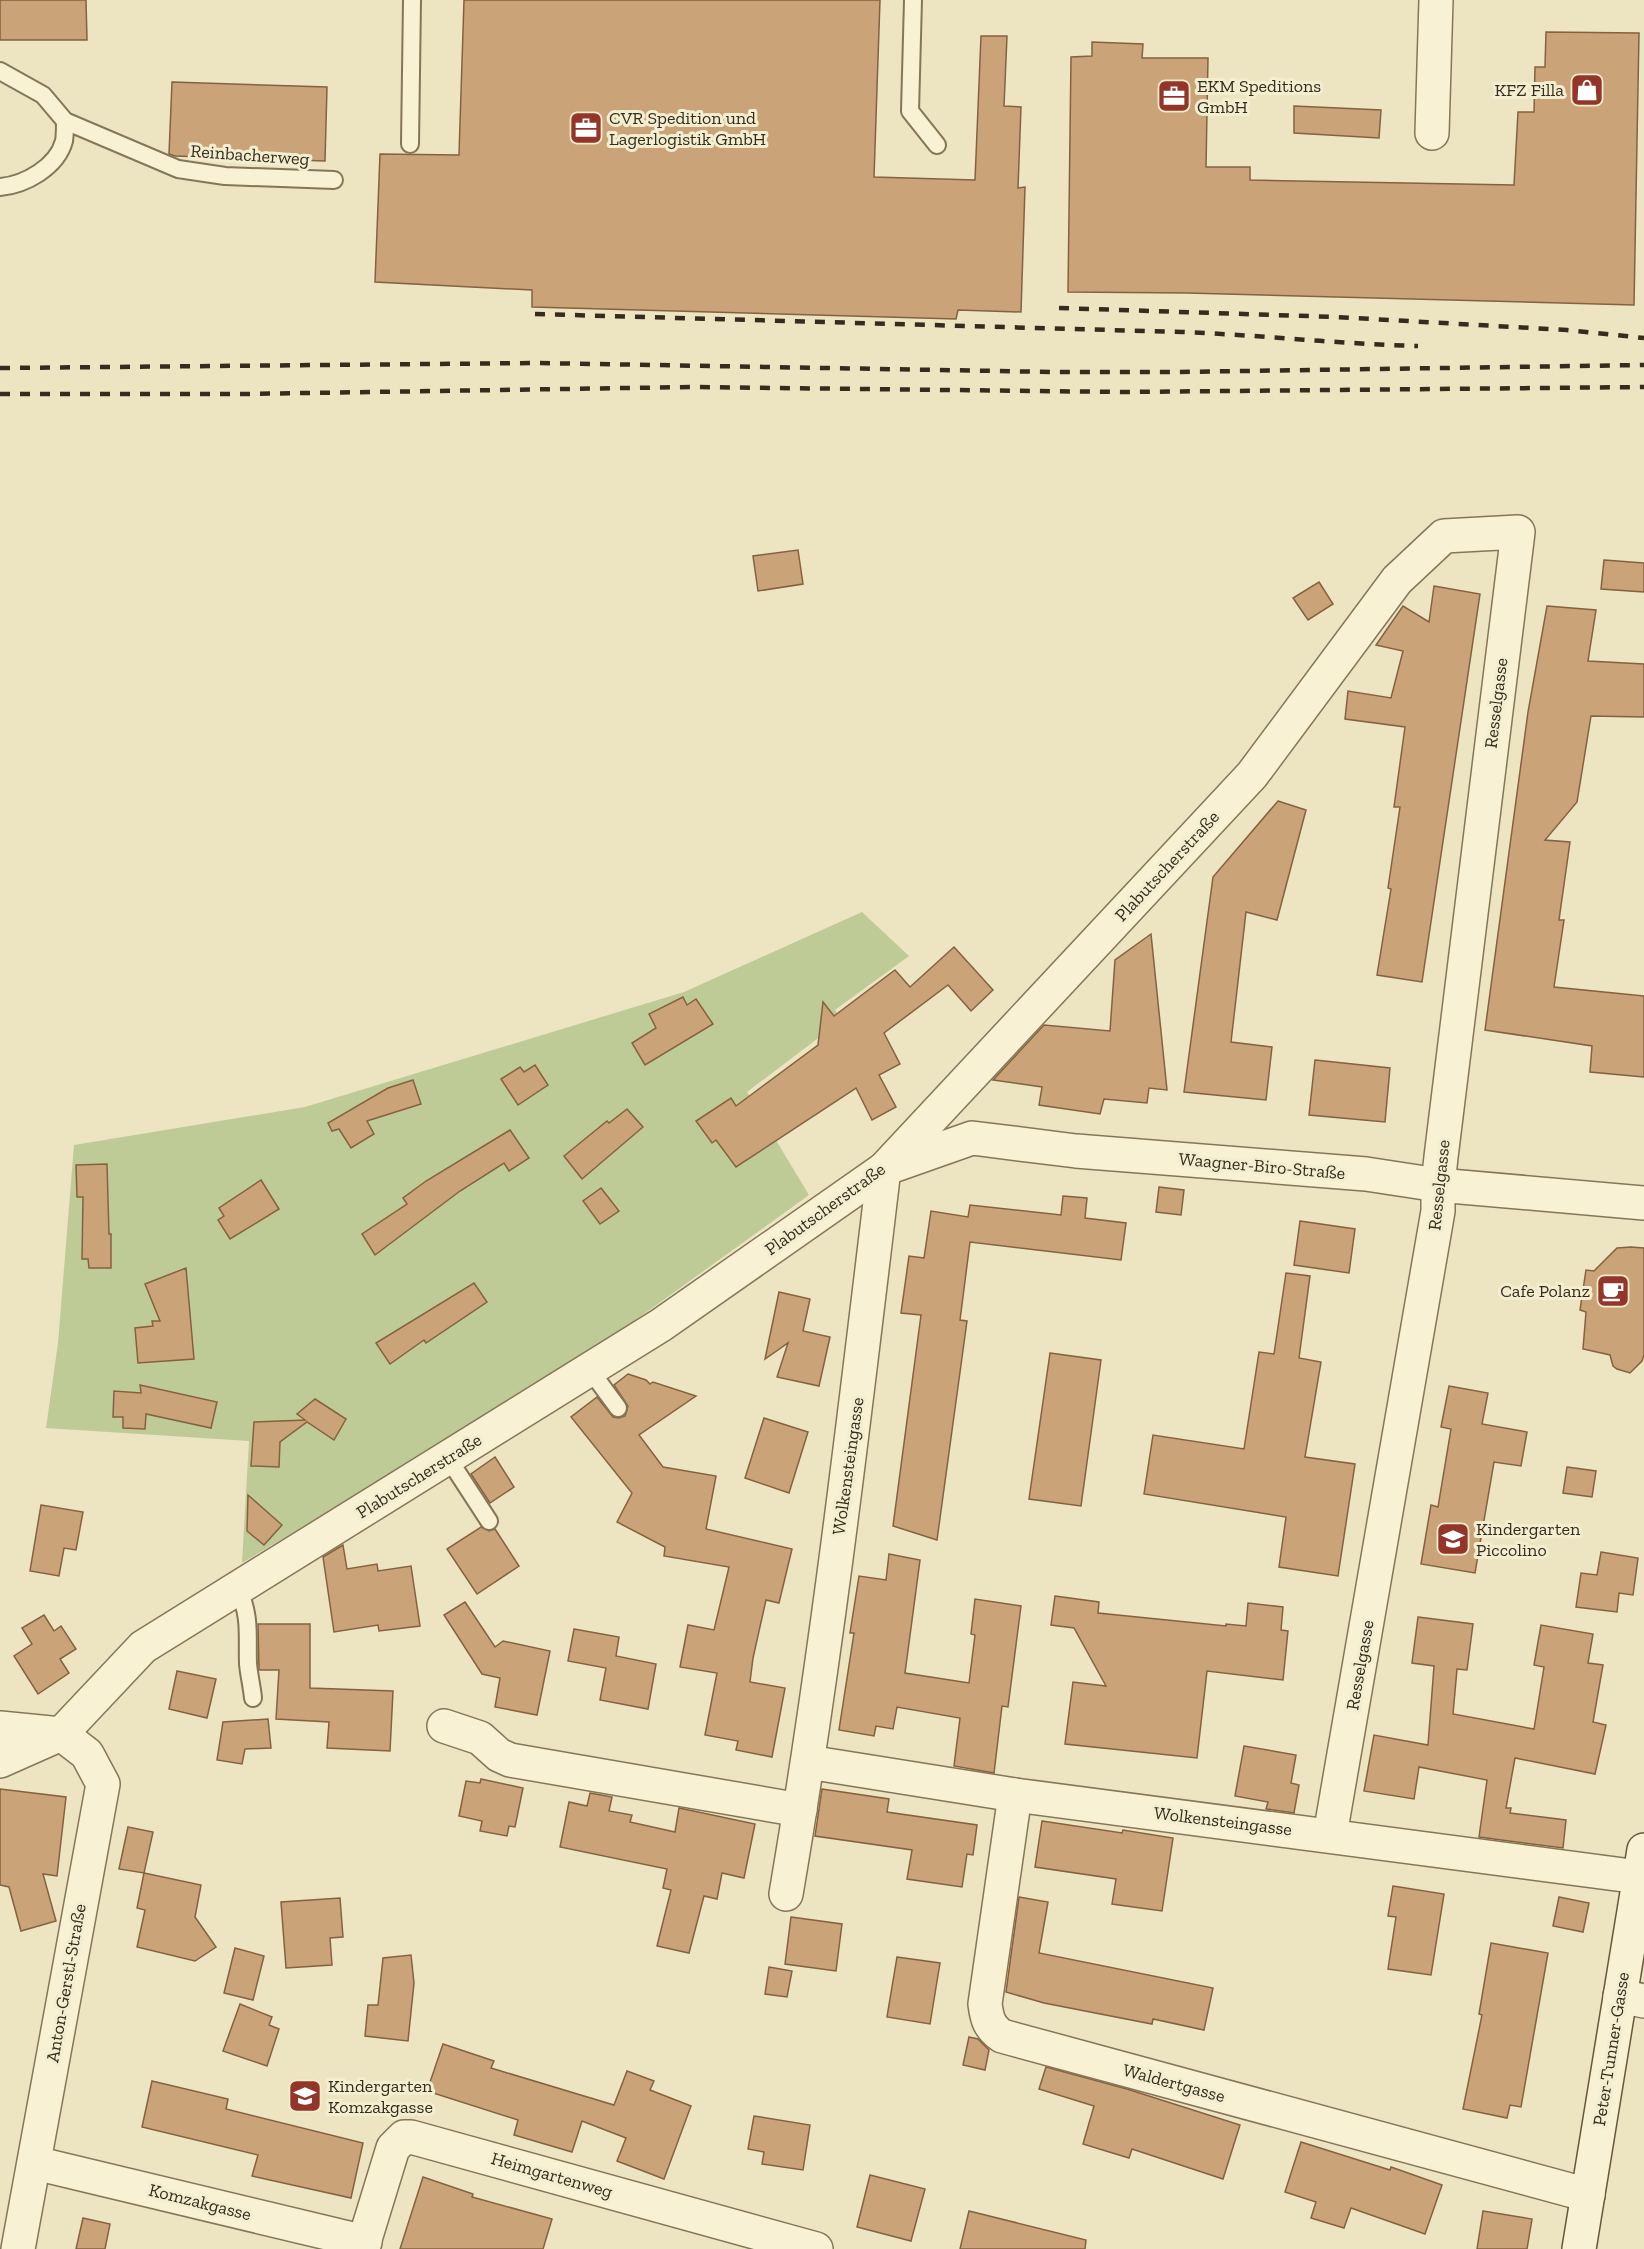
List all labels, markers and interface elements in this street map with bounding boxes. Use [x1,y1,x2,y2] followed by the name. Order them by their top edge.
[1569,72,1605,108] shop icon: KFZ Filla
[1197,75,1321,118] place label: EKM Speditions GmbH
[1156,78,1192,114] office icon: EKM Speditions GmbH
[1495,79,1564,101] place label: KFZ Filla
[609,107,766,150] place label: CVR Spedition und Lagerlogistik GmbH
[568,110,604,146] office icon: CVR Spedition und Lagerlogistik GmbH
[190,140,310,170] street label: Reinbacherweg
[1480,656,1512,750] street label: Resselgasse
[1110,806,1224,926] street label: Plabutscherstraße
[1423,1139,1455,1231] street label: Resselgasse
[1178,1148,1346,1184] street label: Waagner-Biro-Straße
[760,1158,890,1260] street label: Plabutscherstraße
[1595,1273,1631,1309] cafe icon: Cafe Polanz
[1500,1280,1590,1302] place label: Cafe Polanz
[827,1396,869,1536] street label: Wolkensteingasse
[352,1429,486,1523] street label: Plabutscherstraße
[1476,1518,1581,1561] place label: Kindergarten Piccolino
[1435,1521,1471,1557] school or university icon: Kindergarten Piccolino
[1341,1618,1379,1712] street label: Resselgasse
[1153,1802,1293,1840] street label: Wolkensteingasse
[41,1902,91,2064] street label: Anton-Gerstl-Straße
[1588,1970,1634,2128] street label: Peter-Tunner-Gasse
[1121,2059,1227,2107] street label: Waldertgasse
[328,2075,433,2118] place label: Kindergarten Komzakgasse
[287,2078,323,2114] school or university icon: Kindergarten Komzakgasse
[489,2147,615,2203] street label: Heimgartenweg
[146,2179,254,2225] street label: Komzakgasse

